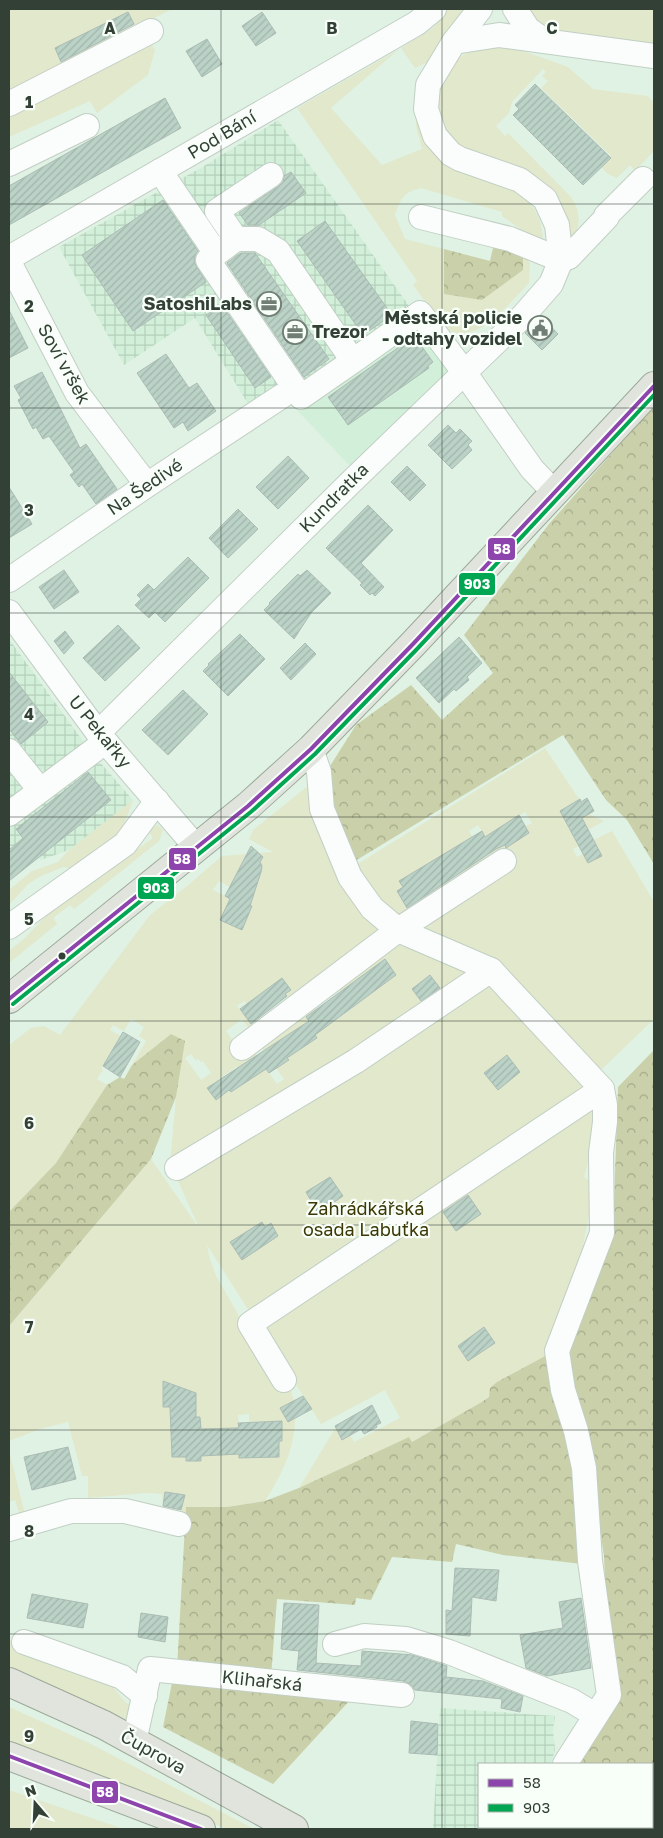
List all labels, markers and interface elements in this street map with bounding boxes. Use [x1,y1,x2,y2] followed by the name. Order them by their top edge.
[104,18,116,38] text: A
[326,18,338,38] text: B
[546,18,558,38] text: C
[25,92,33,112] text: 1
[183,105,261,163] street label: Pod Bání
[256,291,282,317] office icon: SatoshiLabs
[144,292,252,314] place label: SatoshiLabs
[24,296,34,316] text: 2
[382,306,522,349] place label: Městská policie - odtahy vozidel
[527,315,553,341] public building icon: Městská policie - odtahy vozidel
[34,319,96,408] street label: Soví vršek
[282,319,308,345] office icon: Trezor
[312,320,367,342] place label: Trezor
[102,453,186,519] street label: Na Šedivé
[294,458,373,537] street label: Kundratka
[24,500,34,520] text: 3
[487,537,516,561] line badge: 58
[493,540,511,557] text: 58
[458,572,496,596] line badge: 903
[464,575,490,592] text: 903
[65,691,137,772] street label: U Pekařky
[24,704,34,724] text: 4
[168,847,197,871] line badge: 58
[173,850,191,867] text: 58
[137,876,175,900] line badge: 903
[143,879,169,896] text: 903
[24,909,34,929] text: 5
[57,951,67,961] unlabelled marker
[24,1113,34,1133] text: 6
[303,1197,429,1240] park label: Zahrádkářská osada Labuťka
[25,1317,34,1337] text: 7
[24,1521,34,1541] text: 8
[221,1665,303,1695] street label: Klihařská
[117,1724,190,1778] street label: Čuprova
[24,1726,34,1746] text: 9
[478,1763,653,1828] legend
[523,1773,541,1791] text: 58
[10,1778,60,1828] north arrow
[23,1780,38,1800] text: N
[91,1780,119,1804] line badge: 58
[96,1783,114,1800] text: 58
[523,1798,550,1816] text: 903

